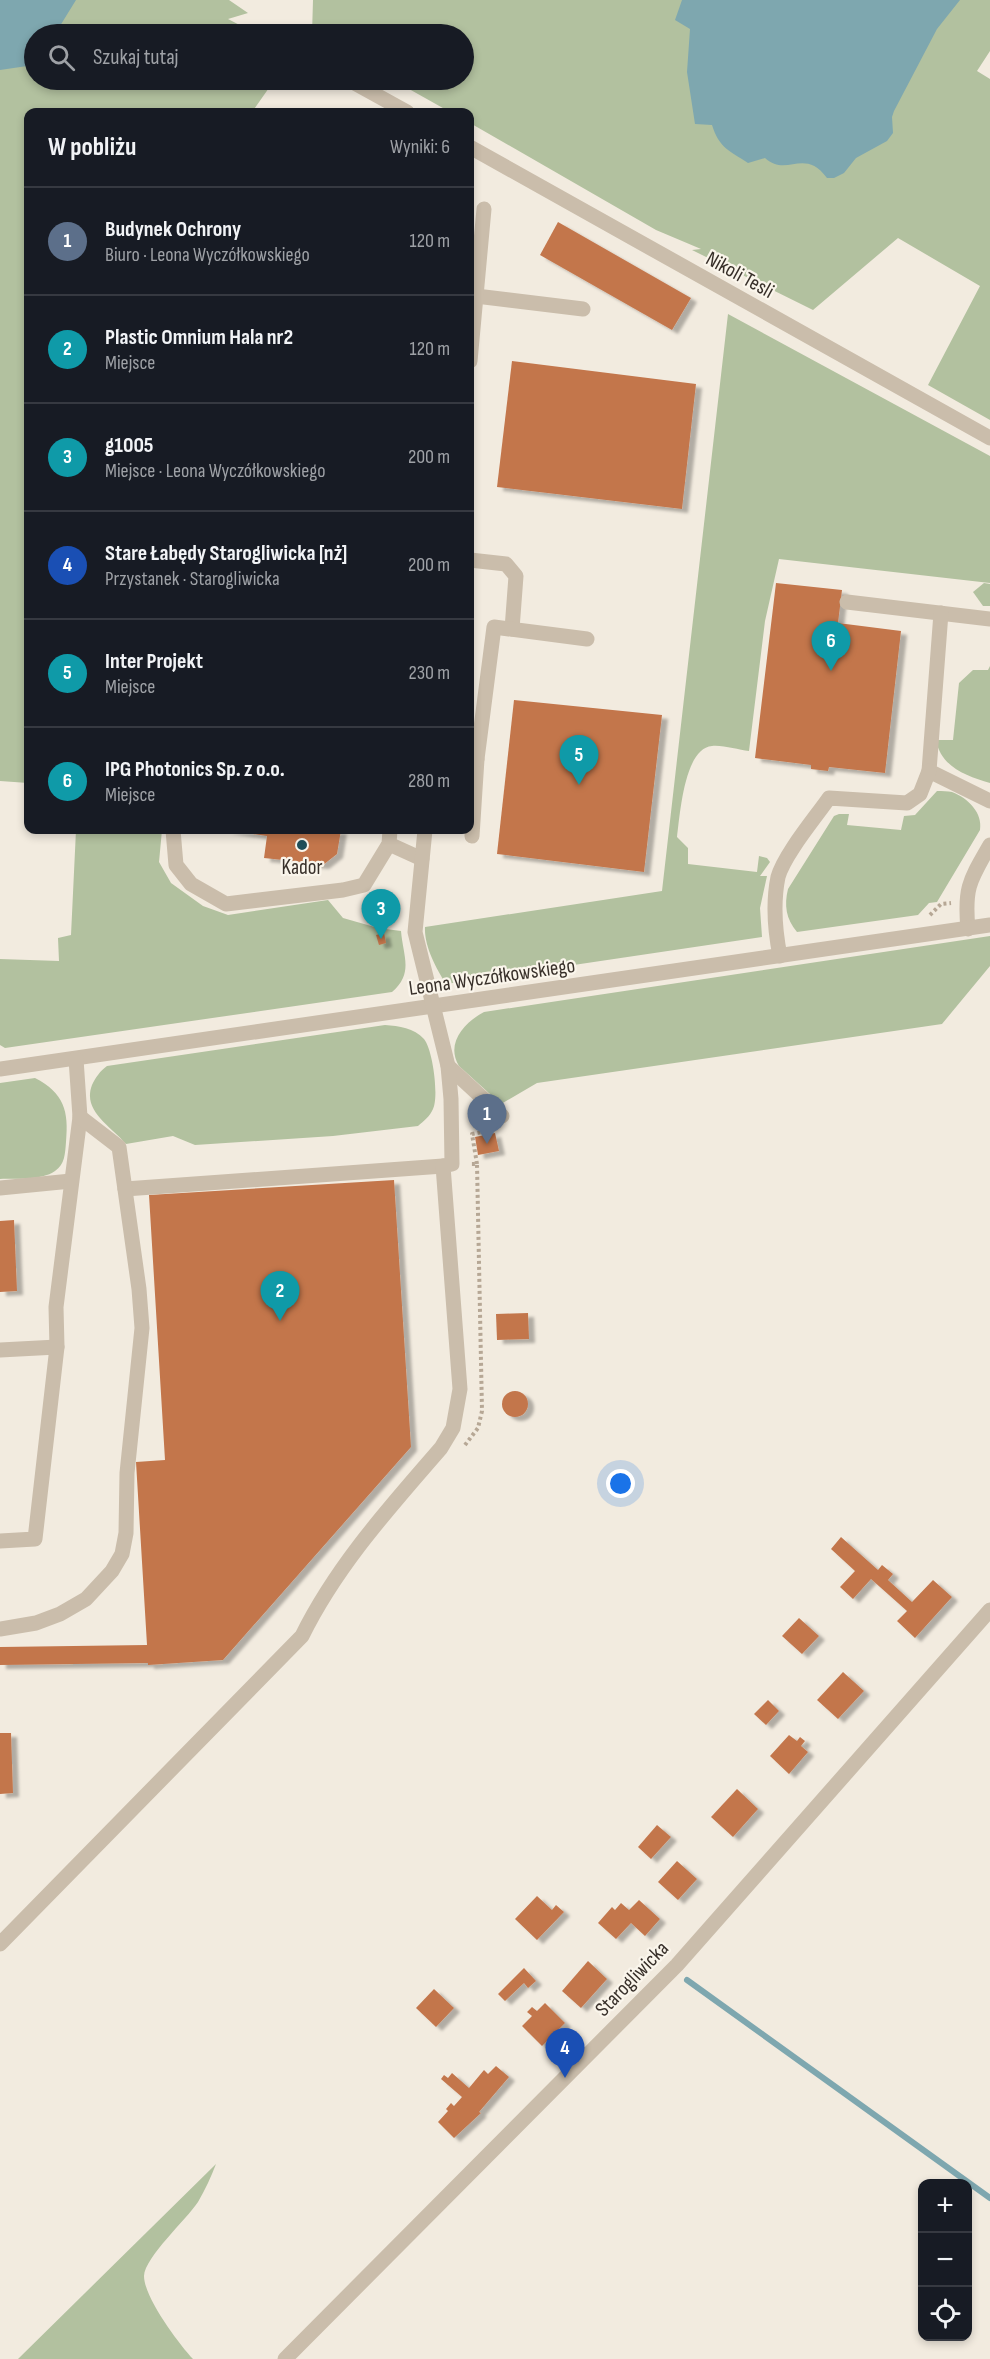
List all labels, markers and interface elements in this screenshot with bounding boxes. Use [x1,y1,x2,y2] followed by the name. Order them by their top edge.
[24,24,474,90] search box
[45,41,78,74] icon: search
[93,44,179,71] text: Szukaj tutaj
[48,132,136,163] text: W pobliżu
[390,135,450,159] text: Wyniki: 6
[105,216,241,243] text: Budynek Ochrony
[64,229,71,253] text: 1
[410,229,450,253] text: 120 m
[105,243,310,267] text: Biuro · Leona Wyczółkowskiego
[702,246,778,304] street label: Nikoli Tesli
[105,324,293,351] text: Plastic Omnium Hala nr2
[63,337,72,361] text: 2
[410,337,450,361] text: 120 m
[105,351,155,375] text: Miejsce
[105,432,154,459] text: g1005
[63,445,72,469] text: 3
[408,445,450,469] text: 200 m
[105,459,325,483] text: Miejsce · Leona Wyczółkowskiego
[105,540,347,567] text: Stare Łabędy Starogliwicka [nż]
[63,553,72,577] text: 4
[408,553,450,577] text: 200 m
[105,567,280,591] text: Przystanek · Starogliwicka
[812,622,850,671] pin: 6
[105,648,203,675] text: Inter Projekt
[63,661,72,685] text: 5
[408,661,450,685] text: 230 m
[105,675,155,699] text: Miejsce
[560,736,598,785] pin: 5
[105,756,285,783] text: IPG Photonics Sp. z o.o.
[63,769,72,793] text: 6
[408,769,450,793] text: 280 m
[105,783,155,807] text: Miejsce
[295,838,309,852] marker: Kador
[282,855,322,880] place label: Kador
[362,890,400,939] pin: 3
[407,953,577,1001] street label: Leona Wyczółkowskiego
[468,1094,506,1144] pin: 1
[260,1272,300,1321] pin: 2
[606,1469,635,1498] your location
[590,1936,674,2022] street label: Starogliwicka
[546,2028,584,2078] pin: 4
[918,2179,972,2341] map controls
[918,2179,972,2233] button: +
[918,2233,972,2287] button: −
[918,2287,972,2341] button: locate

